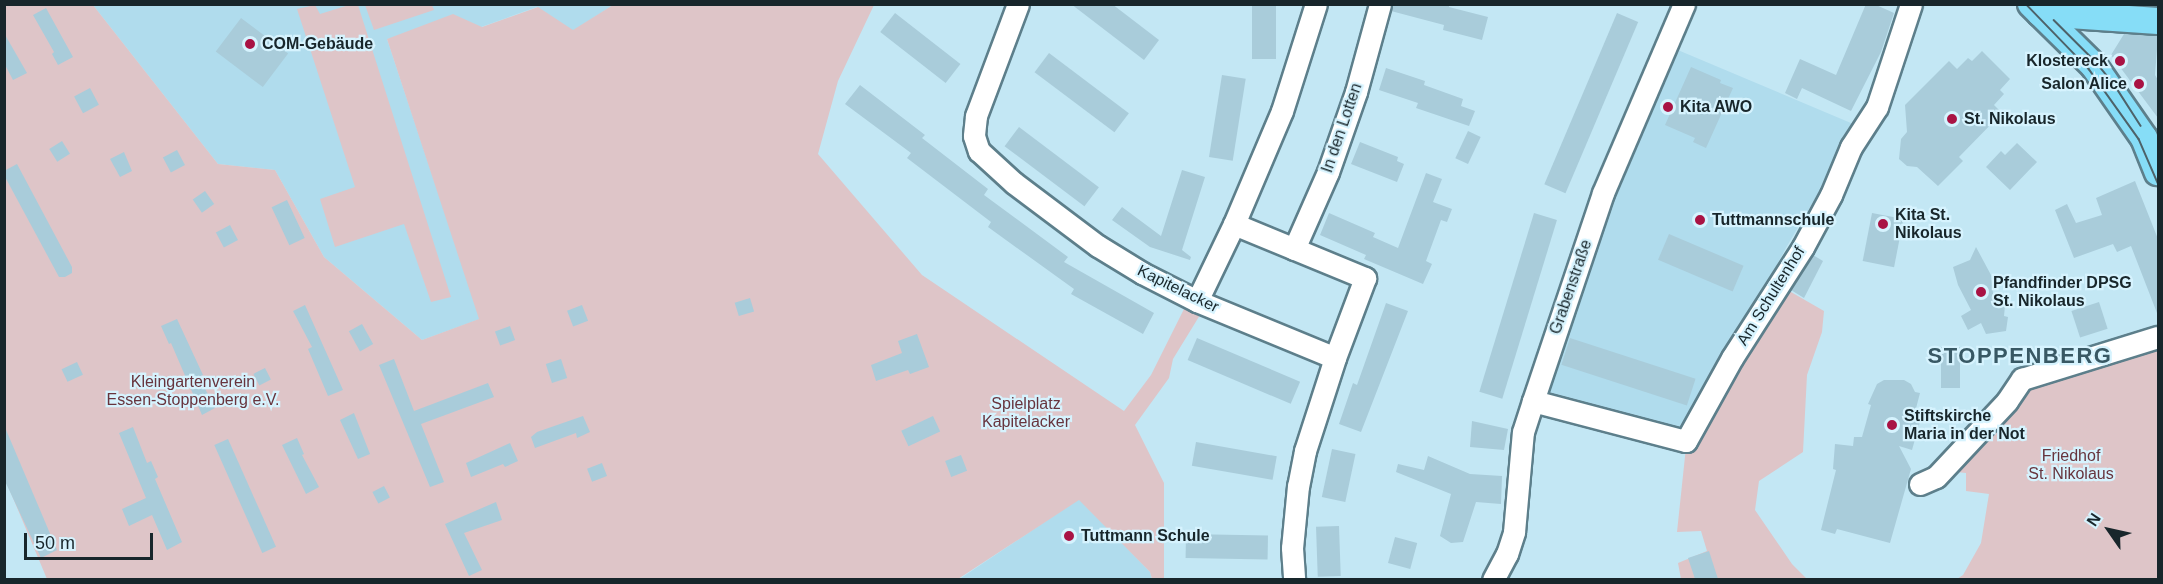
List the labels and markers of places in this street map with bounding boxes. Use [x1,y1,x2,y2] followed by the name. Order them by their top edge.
[262,34,373,54] place label: COM-Gebäude
[243,37,257,51] marker: COM-Gebäude
[2026,51,2108,71] place label: Klostereck
[2113,54,2127,68] marker: Klostereck
[2041,74,2127,94] place label: Salon Alice
[2132,77,2146,91] marker: Salon Alice
[1680,97,1753,117] place label: Kita AWO
[1661,100,1675,114] marker: Kita AWO
[1964,109,2056,129] place label: St. Nikolaus
[1945,112,1959,126] marker: St. Nikolaus
[1895,205,1962,243] place label: Kita St. Nikolaus
[1712,210,1834,230] place label: Tuttmannschule
[1693,213,1707,227] marker: Tuttmannschule
[1876,217,1890,231] marker: Kita St. Nikolaus
[1993,273,2132,311] place label: Pfandfinder DPSG St. Nikolaus
[1974,285,1988,299] marker: Pfandfinder DPSG St. Nikolaus
[1904,406,2025,444] place label: Stiftskirche Maria in der Not
[1885,418,1899,432] marker: Stiftskirche Maria in der Not
[1081,526,1210,546] place label: Tuttmann Schule
[1062,529,1076,543] marker: Tuttmann Schule

